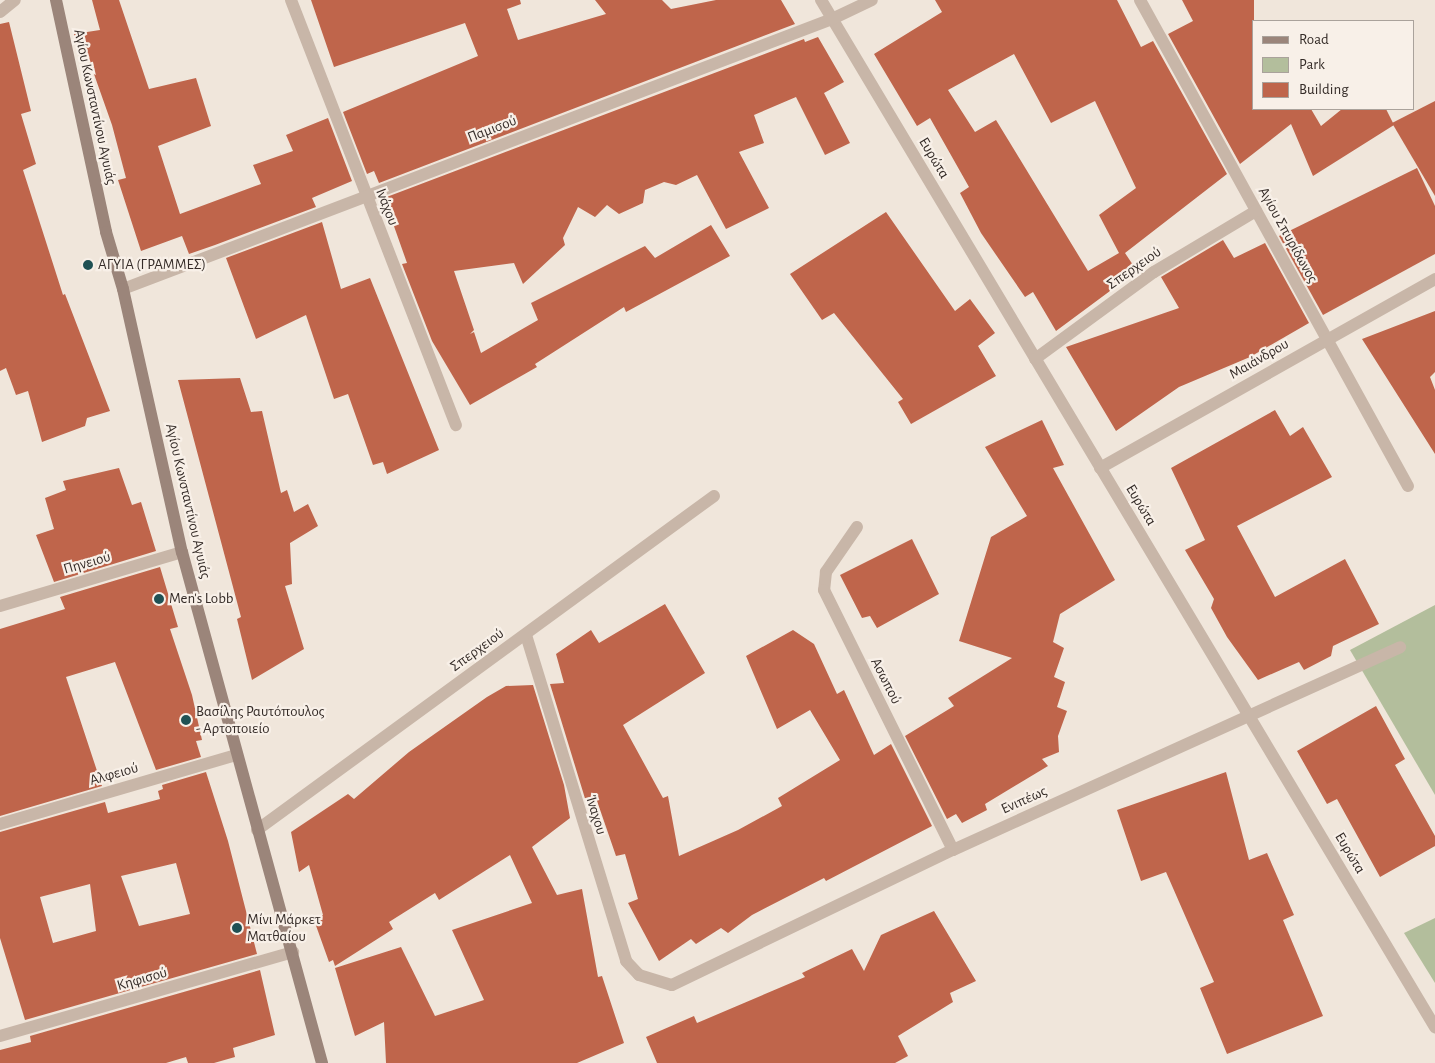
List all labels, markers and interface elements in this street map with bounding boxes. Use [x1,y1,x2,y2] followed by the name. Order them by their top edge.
[1252,20,1415,110] legend
[70,27,120,187] street label: Αγίου Κωνσταντίνου Αγυιάς
[1299,32,1329,47] text: Road
[1299,57,1325,72] text: Park
[1299,82,1349,97] text: Building
[465,111,519,147] street label: Παμισού
[915,134,953,182] street label: Ευρώτα
[1254,184,1322,286] street label: Αγίου Σπυρίδωνος
[372,186,402,228] street label: Ινάχου
[1103,243,1165,293] street label: Σπερχειού
[98,256,206,274] place label: ΑΓΥΙΑ (ΓΡΑΜΜΕΣ)
[82,259,94,271] marker: ΑΓΥΙΑ (ΓΡΑΜΜΕΣ)
[1226,335,1292,383] street label: Μαιάνδρου
[161,422,215,580] street label: Αγίου Κωνσταντίνου Αγυιάς
[1122,481,1160,529] street label: Ευρώτα
[61,548,113,578] street label: Πηνειού
[169,590,234,608] place label: Men's Lobb
[153,593,165,605] marker: Men's Lobb
[447,624,507,676] street label: Σπερχειού
[867,655,905,707] street label: Ασωπού
[196,702,324,737] place label: Βασίλης Ραυτόπουλος - Αρτοποιείο
[180,714,192,726] marker: Βασίλης Ραυτόπουλος - Αρτοποιείο
[88,758,140,790] street label: Αλφειού
[998,782,1050,818] street label: Ενιπέως
[582,793,610,837] street label: Ίναχου
[1331,829,1369,877] street label: Ευρώτα
[247,910,321,945] place label: Μίνι Μάρκετ Ματθαίου
[231,922,243,934] marker: Μίνι Μάρκετ Ματθαίου
[115,963,169,995] street label: Κηφισού

